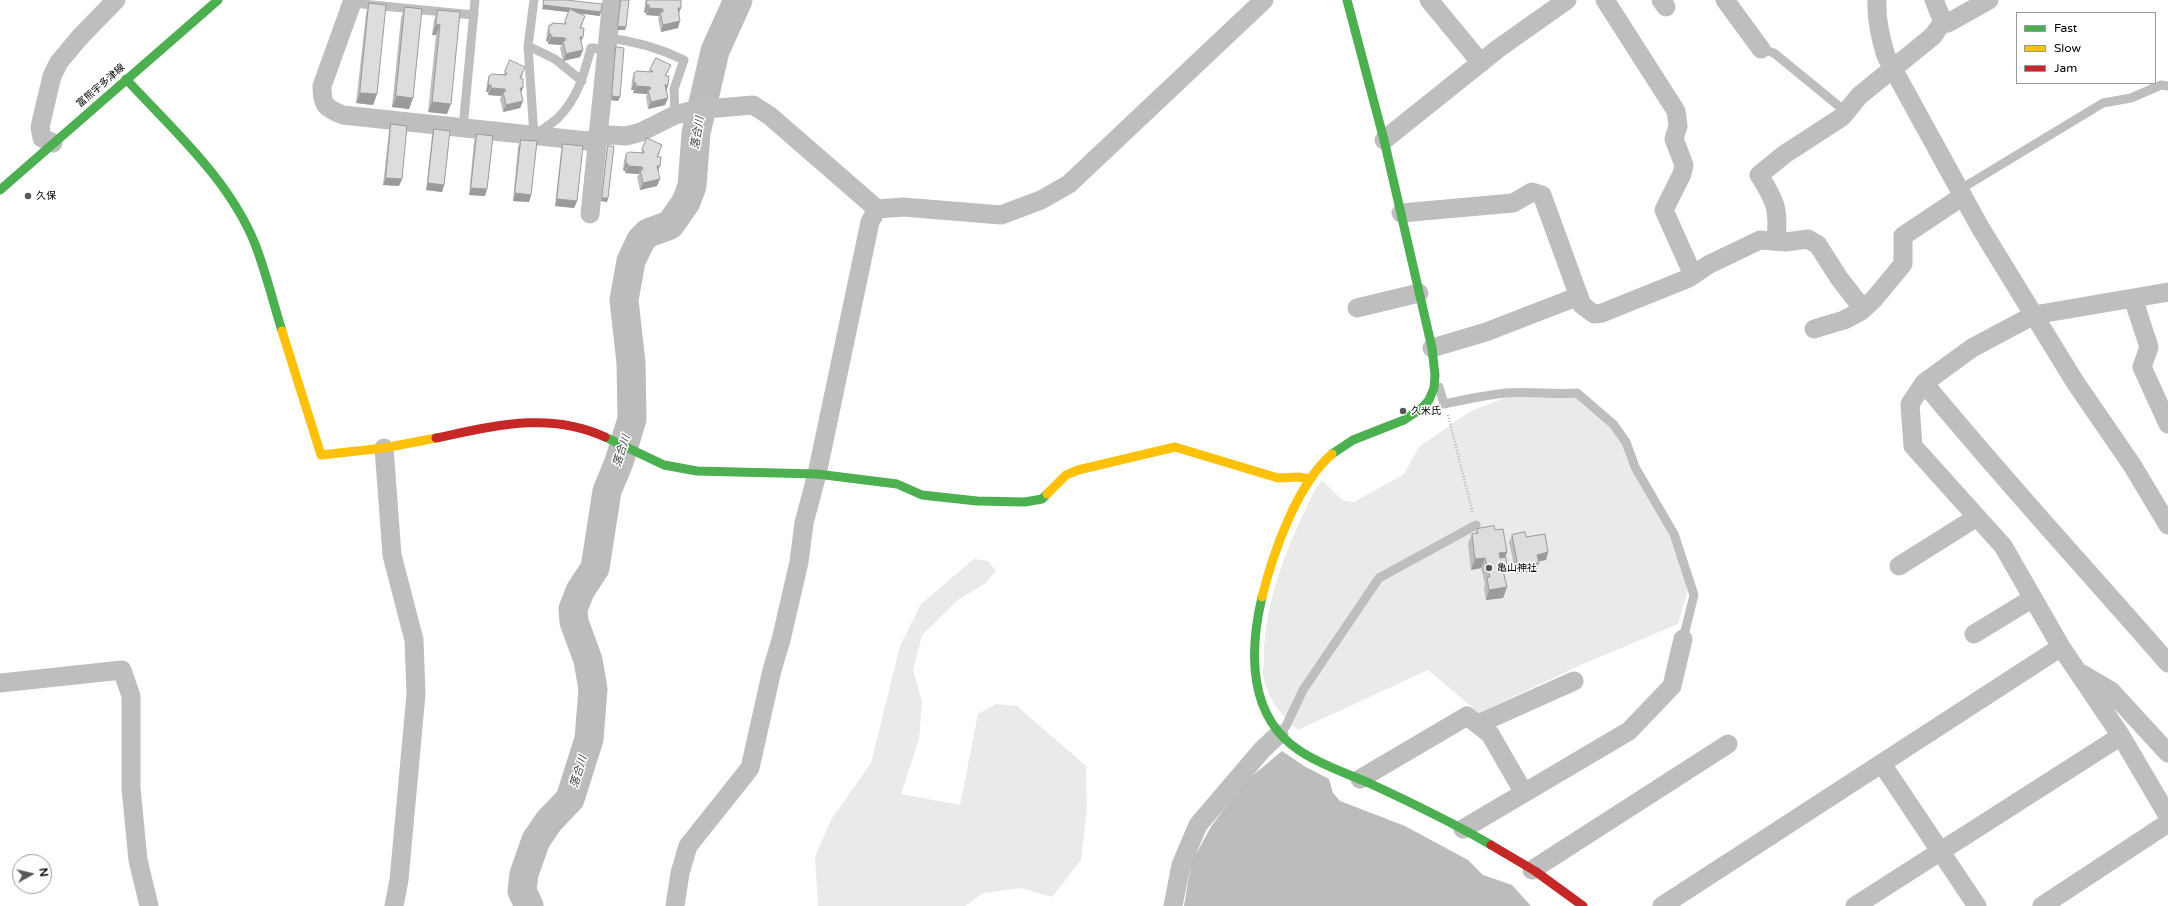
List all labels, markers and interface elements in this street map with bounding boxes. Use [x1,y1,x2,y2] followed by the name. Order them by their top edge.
[2016,12,2156,84] legend
[2054,21,2077,35] text: Fast
[2054,41,2081,55] text: Slow
[2054,61,2077,75] text: Jam
[74,62,128,110] street label: 富熊宇多津線
[689,116,707,150] water label: 落合川
[36,190,56,202] place label: 久保
[23,191,33,201] marker: 久保
[1411,405,1441,417] place label: 久米氏
[1398,406,1408,416] marker: 久米氏
[611,433,633,469] water label: 落合川
[1497,562,1537,574] place label: 亀山神社
[1484,563,1494,573] marker: 亀山神社
[568,754,590,790] water label: 落合川
[12,854,52,894] north arrow
[36,867,50,878] text: N

